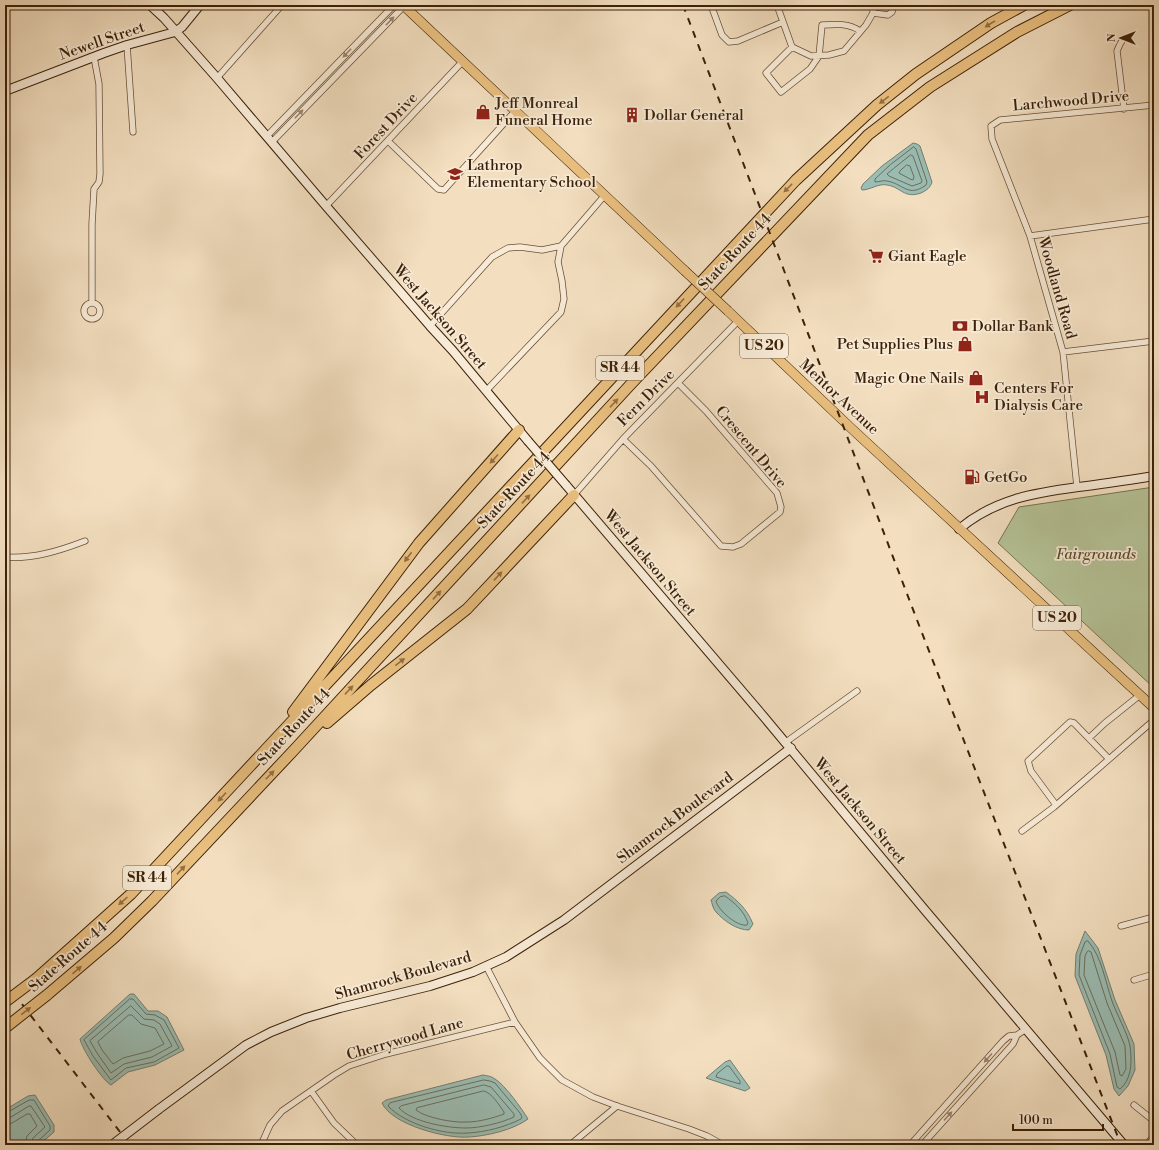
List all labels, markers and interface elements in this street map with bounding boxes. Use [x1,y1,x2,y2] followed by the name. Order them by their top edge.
[385,16,395,26] one-way arrow
[57,17,148,64] street label: Newell Street
[1101,18,1141,58] north arrow
[984,21,996,28] one-way arrow
[1105,33,1119,42] text: N
[342,48,352,58] one-way arrow
[1012,86,1130,116] street label: Larchwood Drive
[350,89,422,163] street label: Forest Drive
[494,94,593,130] place label: Jeff Monreal Funeral Home
[878,95,889,104] one-way arrow
[474,103,492,121] shop icon: Jeff Monreal Funeral Home
[623,106,641,124] building icon: Dollar General
[644,106,744,125] place label: Dollar General
[295,109,304,119] one-way arrow
[467,156,596,192] place label: Lathrop Elementary School
[446,165,464,183] school or university icon: Lathrop Elementary School
[783,183,793,193] one-way arrow
[694,209,776,295] street label: State Route 44
[1033,234,1081,342] street label: Woodland Road
[867,247,885,265] supermarket icon: Giant Eagle
[888,247,967,266] place label: Giant Eagle
[389,260,491,374] street label: West Jackson Street
[676,298,685,308] one-way arrow
[951,317,969,335] bank icon: Dollar Bank
[972,317,1054,336] place label: Dollar Bank
[740,334,788,358] road number: US 20
[837,335,953,354] place label: Pet Supplies Plus
[956,335,974,353] shop icon: Pet Supplies Plus
[795,355,883,439] street label: Mentor Avenue
[596,356,644,380] road number: SR 44
[613,365,679,431] street label: Fern Drive
[854,369,964,388] place label: Magic One Nails
[967,369,985,387] shop icon: Magic One Nails
[994,379,1083,415] place label: Centers For Dialysis Care
[973,388,991,406] hospital icon: Centers For Dialysis Care
[609,399,618,408] one-way arrow
[711,402,791,492] street label: Crescent Drive
[473,447,555,533] street label: State Route 44
[489,454,498,464] one-way arrow
[963,468,981,486] fuel station icon: GetGo
[984,468,1027,487] place label: GetGo
[521,494,530,504] one-way arrow
[599,505,700,621] street label: West Jackson Street
[1056,545,1136,564] park label: Fairgrounds
[404,552,413,563] one-way arrow
[493,571,503,581] one-way arrow
[433,589,442,600] one-way arrow
[1033,606,1081,630] road number: US 20
[395,658,406,667] one-way arrow
[253,684,335,770] street label: State Route 44
[345,685,354,695] one-way arrow
[809,753,910,869] street label: West Jackson Street
[613,768,737,868] street label: Shamrock Boulevard
[266,770,275,780] one-way arrow
[217,792,227,802] one-way arrow
[176,865,186,875] one-way arrow
[123,866,171,890] road number: SR 44
[118,897,128,906] one-way arrow
[24,917,112,997] street label: State Route 44
[333,947,474,1005] street label: Shamrock Boulevard
[72,965,82,974] one-way arrow
[21,1007,32,1016] one-way arrow
[344,1013,466,1065] street label: Cherrywood Lane
[983,1053,993,1063] one-way arrow
[1013,1106,1103,1132] scale bar
[944,1111,953,1121] one-way arrow
[1019,1113,1053,1128] text: 100 m

